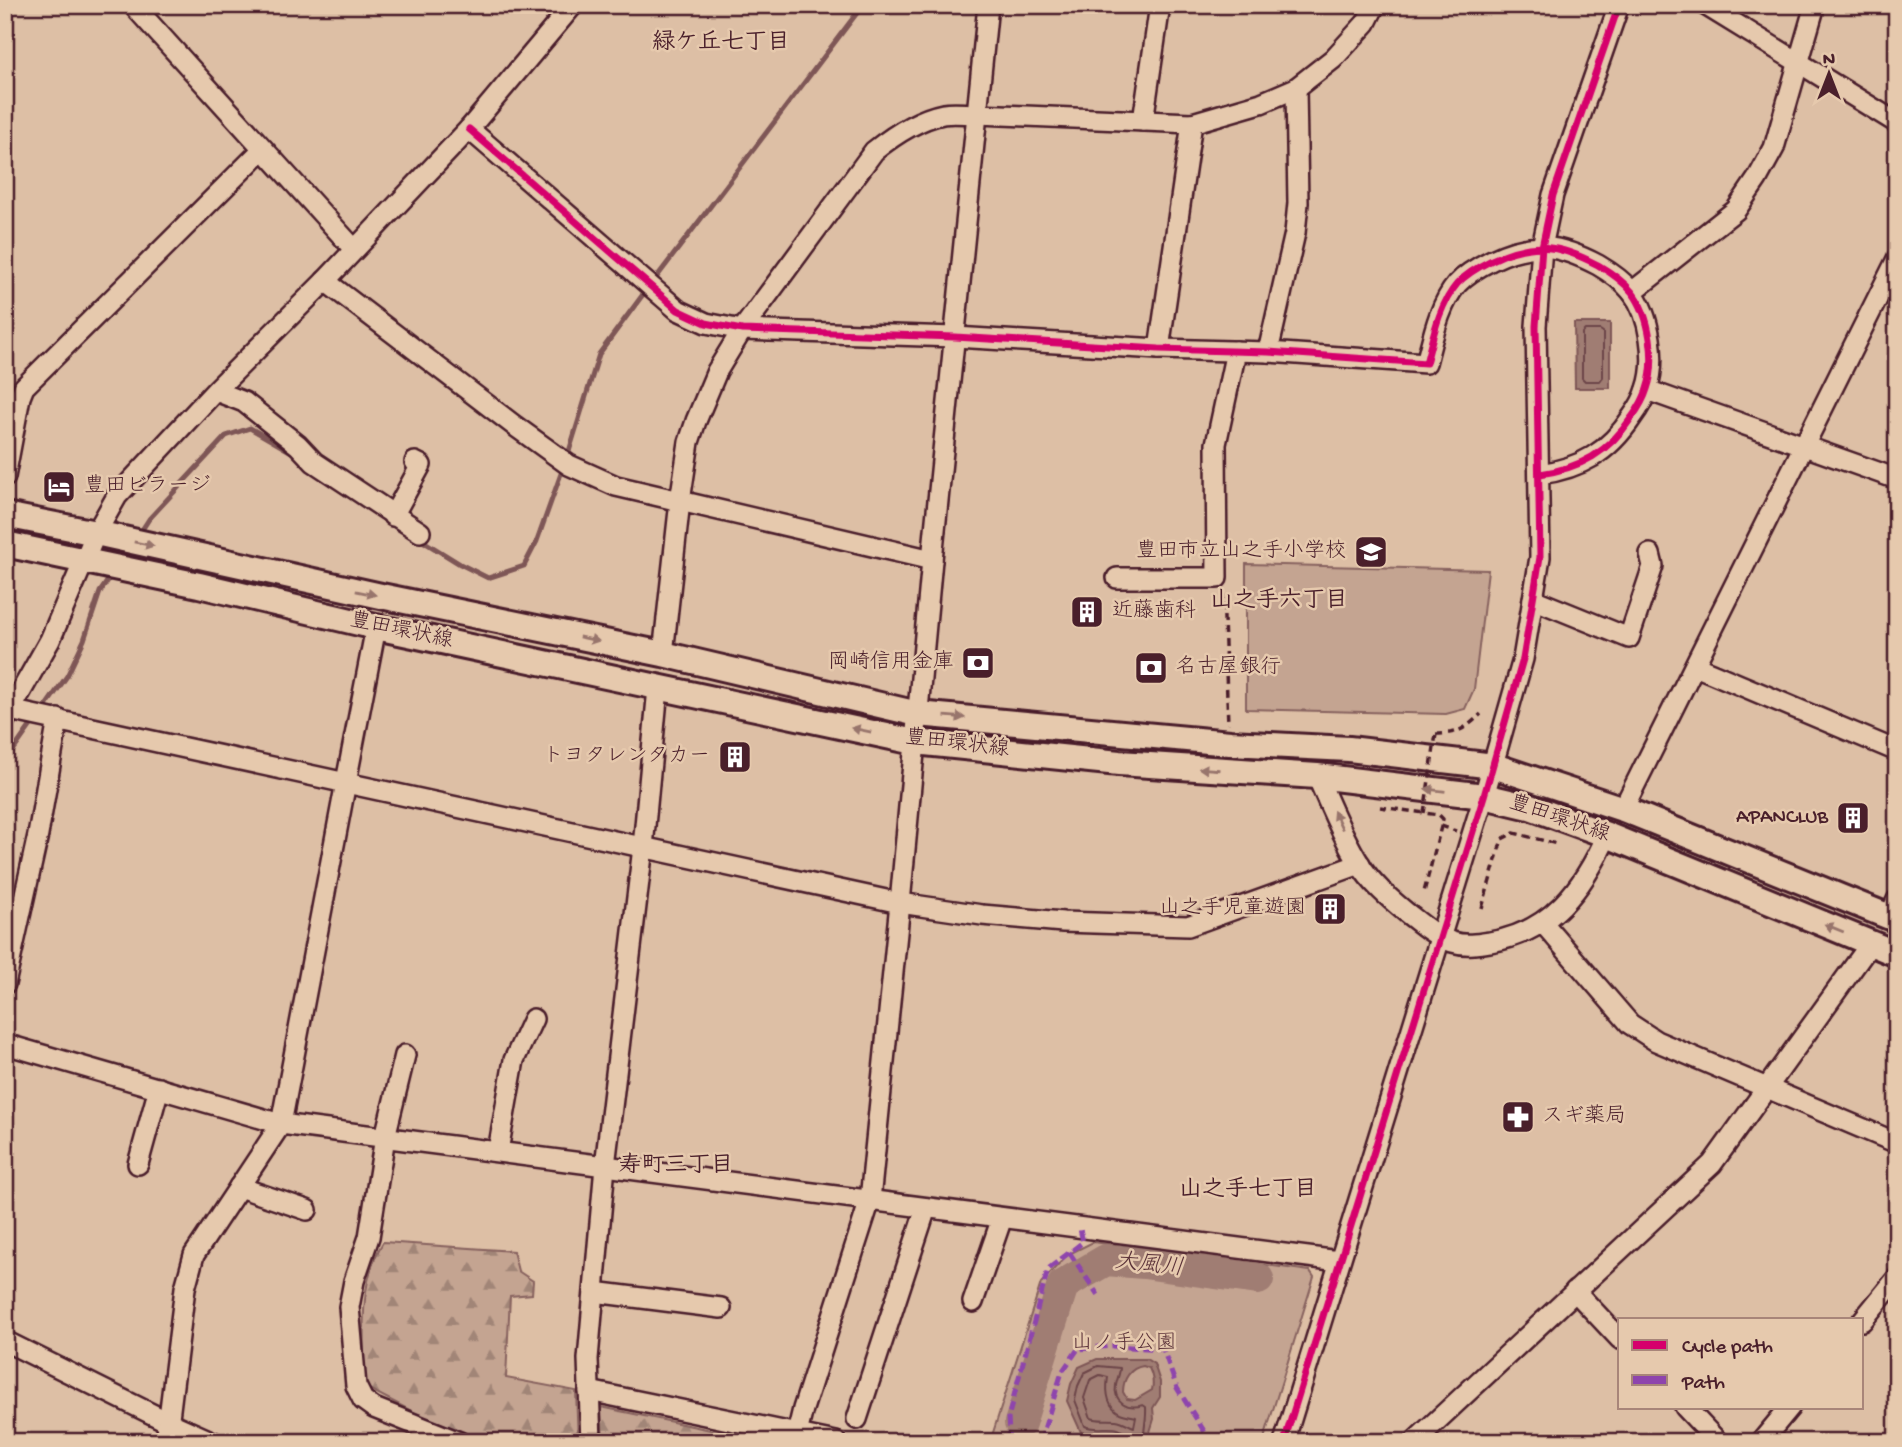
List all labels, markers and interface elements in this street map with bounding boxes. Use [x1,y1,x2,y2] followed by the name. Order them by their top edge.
[652,29,790,57] district label: 緑ケ丘七丁目
[1794,38,1864,108] north arrow
[1823,49,1835,72] text: N
[40,468,78,506] hotel icon: 豊田ビラージ
[84,474,210,500] place label: 豊田ビラージ
[1352,533,1390,571] school or university icon: 豊田市立山之手小学校
[133,538,155,549] one-way arrow
[1136,539,1346,565] place label: 豊田市立山之手小学校
[355,587,377,598] one-way arrow
[1210,587,1348,615] district label: 山之手六丁目
[1068,593,1106,631] building icon: 近藤歯科
[1112,598,1196,625] place label: 近藤歯科
[347,608,455,655] street label: 豊田環状線
[578,633,600,644] one-way arrow
[959,644,997,682] bank icon: 岡崎信用金庫
[1132,649,1170,687] bank icon: 名古屋銀行
[828,650,954,676] place label: 岡崎信用金庫
[1176,655,1281,681] place label: 名古屋銀行
[944,712,966,723] one-way arrow
[850,724,872,735] one-way arrow
[903,725,1011,764] street label: 豊田環状線
[716,738,754,776] building icon: トヨタレンタカー
[543,745,710,770] place label: トヨタレンタカー
[1197,763,1219,774] one-way arrow
[1424,784,1446,795] one-way arrow
[1505,790,1613,849] street label: 豊田環状線
[1834,799,1872,837] building icon: APANCLUB
[1736,806,1829,831] place label: APANCLUB
[1332,810,1343,831] one-way arrow
[1311,890,1349,928] building icon: 山之手児童遊園
[1159,895,1306,922] place label: 山之手児童遊園
[1823,922,1844,933] one-way arrow
[1499,1098,1537,1136] pharmacy icon: スギ薬局
[1542,1104,1626,1130] place label: スギ薬局
[619,1152,734,1180] district label: 寿町三丁目
[1179,1176,1317,1204] district label: 山之手七丁目
[1113,1249,1185,1283] water label: 大風川
[1618,1318,1864,1408] legend
[1072,1331,1177,1357] park label: 山ノ手公園
[1682,1336,1773,1361] text: Cycle path
[1681,1372,1725,1397] text: Path

